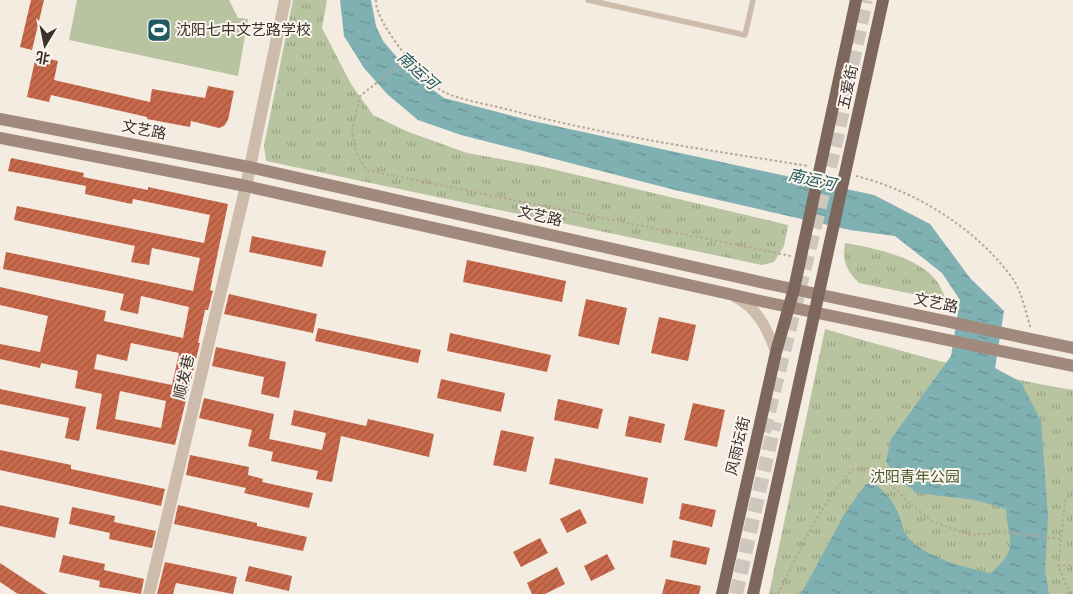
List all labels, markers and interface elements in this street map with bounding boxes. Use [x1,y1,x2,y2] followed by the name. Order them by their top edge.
[146,17,172,43] sports icon: 沈阳七中文艺路学校
[20,20,70,70] north arrow
[176,21,311,38] place label: 沈阳七中文艺路学校
[394,47,444,95] water label: 南运河
[34,49,51,67] text: 北
[835,63,861,111] street label: 五爱街
[120,117,168,142] street label: 文艺路
[787,165,840,194] water label: 南运河
[516,202,564,229] street label: 文艺路
[912,290,960,316] street label: 文艺路
[170,353,197,401] street label: 顺发巷
[722,415,753,477] street label: 风雨坛街
[870,468,960,485] park label: 沈阳青年公园

